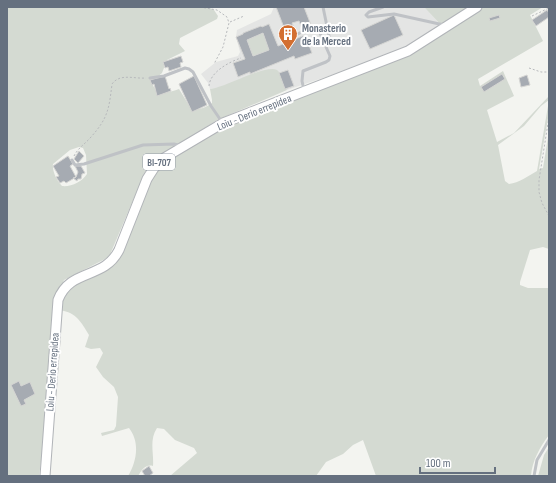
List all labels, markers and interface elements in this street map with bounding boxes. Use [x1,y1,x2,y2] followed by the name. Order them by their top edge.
[302,22,351,48] place label: Monasterio de la Merced
[277,23,299,51] building icon: Monasterio de la Merced
[215,92,293,133] street label: Loiu - Derio errepidea
[143,154,175,170] road number: BI-707
[43,332,62,412] street label: Loiu - Derio errepidea
[420,449,495,475] scale bar
[426,456,451,471] text: 100 m

